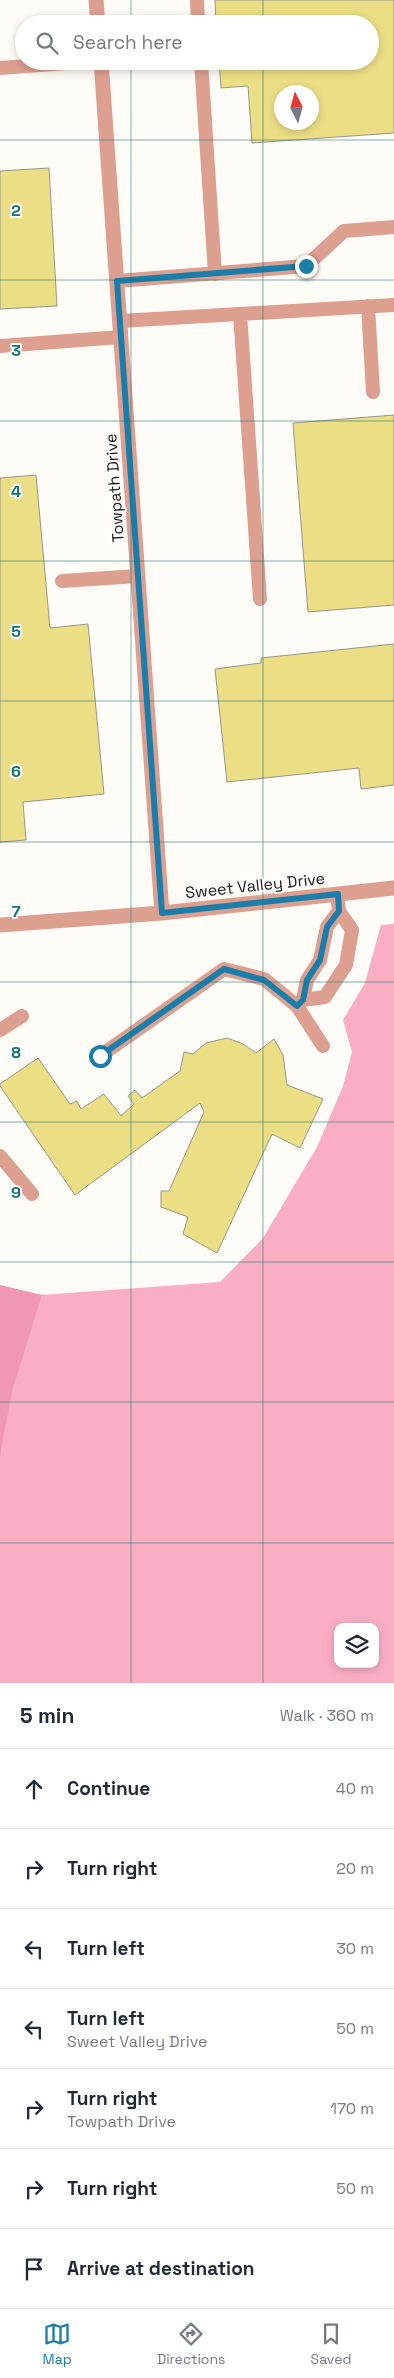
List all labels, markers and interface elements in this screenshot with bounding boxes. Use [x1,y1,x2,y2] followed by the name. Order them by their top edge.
[15,15,379,70] search box
[33,29,61,57] icon: search
[73,30,183,55] text: Search here
[274,85,319,130] north arrow
[11,200,21,221] text: 2
[295,255,318,278] route end
[11,340,21,361] text: 3
[100,433,129,543] street label: Towpath Drive
[11,481,21,502] text: 4
[11,621,21,642] text: 5
[11,761,21,782] text: 6
[184,868,326,903] street label: Sweet Valley Drive
[12,901,21,922] text: 7
[11,1042,21,1063] text: 8
[89,1045,112,1068] route start
[11,1182,21,1203] text: 9
[334,1623,379,1668] map controls
[334,1623,379,1668] button: layers
[20,1702,74,1729] text: 5 min
[280,1705,374,1726] text: Walk · 360 m
[20,1775,48,1803] icon: ahead
[67,1776,150,1801] text: Continue
[336,1778,374,1799] text: 40 m
[20,1855,48,1883] icon: right
[67,1856,157,1881] text: Turn right
[336,1858,374,1879] text: 20 m
[20,1935,48,1963] icon: left
[67,1936,145,1961] text: Turn left
[336,1938,374,1959] text: 30 m
[67,2006,145,2031] text: Turn left
[20,2015,48,2043] icon: left
[336,2018,374,2039] text: 50 m
[67,2031,207,2052] text: Sweet Valley Drive
[67,2086,157,2111] text: Turn right
[20,2095,48,2123] icon: right
[330,2098,374,2119] text: 170 m
[67,2111,176,2132] text: Towpath Drive
[20,2175,48,2203] icon: right
[67,2176,157,2201] text: Turn right
[336,2178,374,2199] text: 50 m
[20,2255,48,2283] icon: arrive
[67,2256,255,2281] text: Arrive at destination
[43,2320,72,2368] tab: Map
[157,2320,225,2368] tab: Directions
[311,2320,351,2368] tab: Saved

